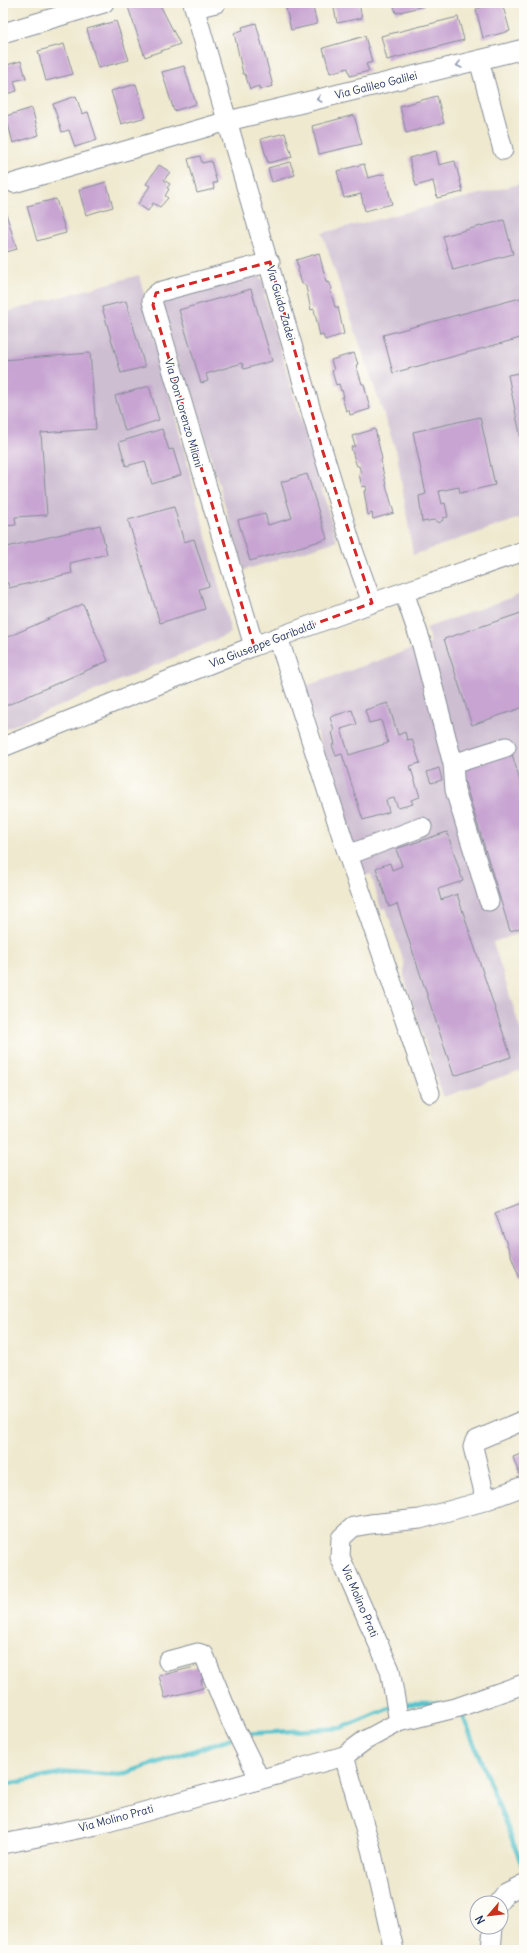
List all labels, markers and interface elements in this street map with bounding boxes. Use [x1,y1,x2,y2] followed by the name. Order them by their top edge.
[456,60,462,68] one-way arrow
[333,68,419,102] street label: Via Galileo Galilei
[316,94,322,102] one-way arrow
[264,264,298,342] street label: Via Guido Zadei
[162,357,206,469] street label: Via Don Lorenzo Milani
[207,617,317,671] street label: Via Giuseppe Garibaldi
[339,1563,381,1639] street label: Via Molino Prati
[77,1801,155,1835] street label: Via Molino Prati
[469,1895,509,1935] north arrow
[472,1913,488,1926] text: N

